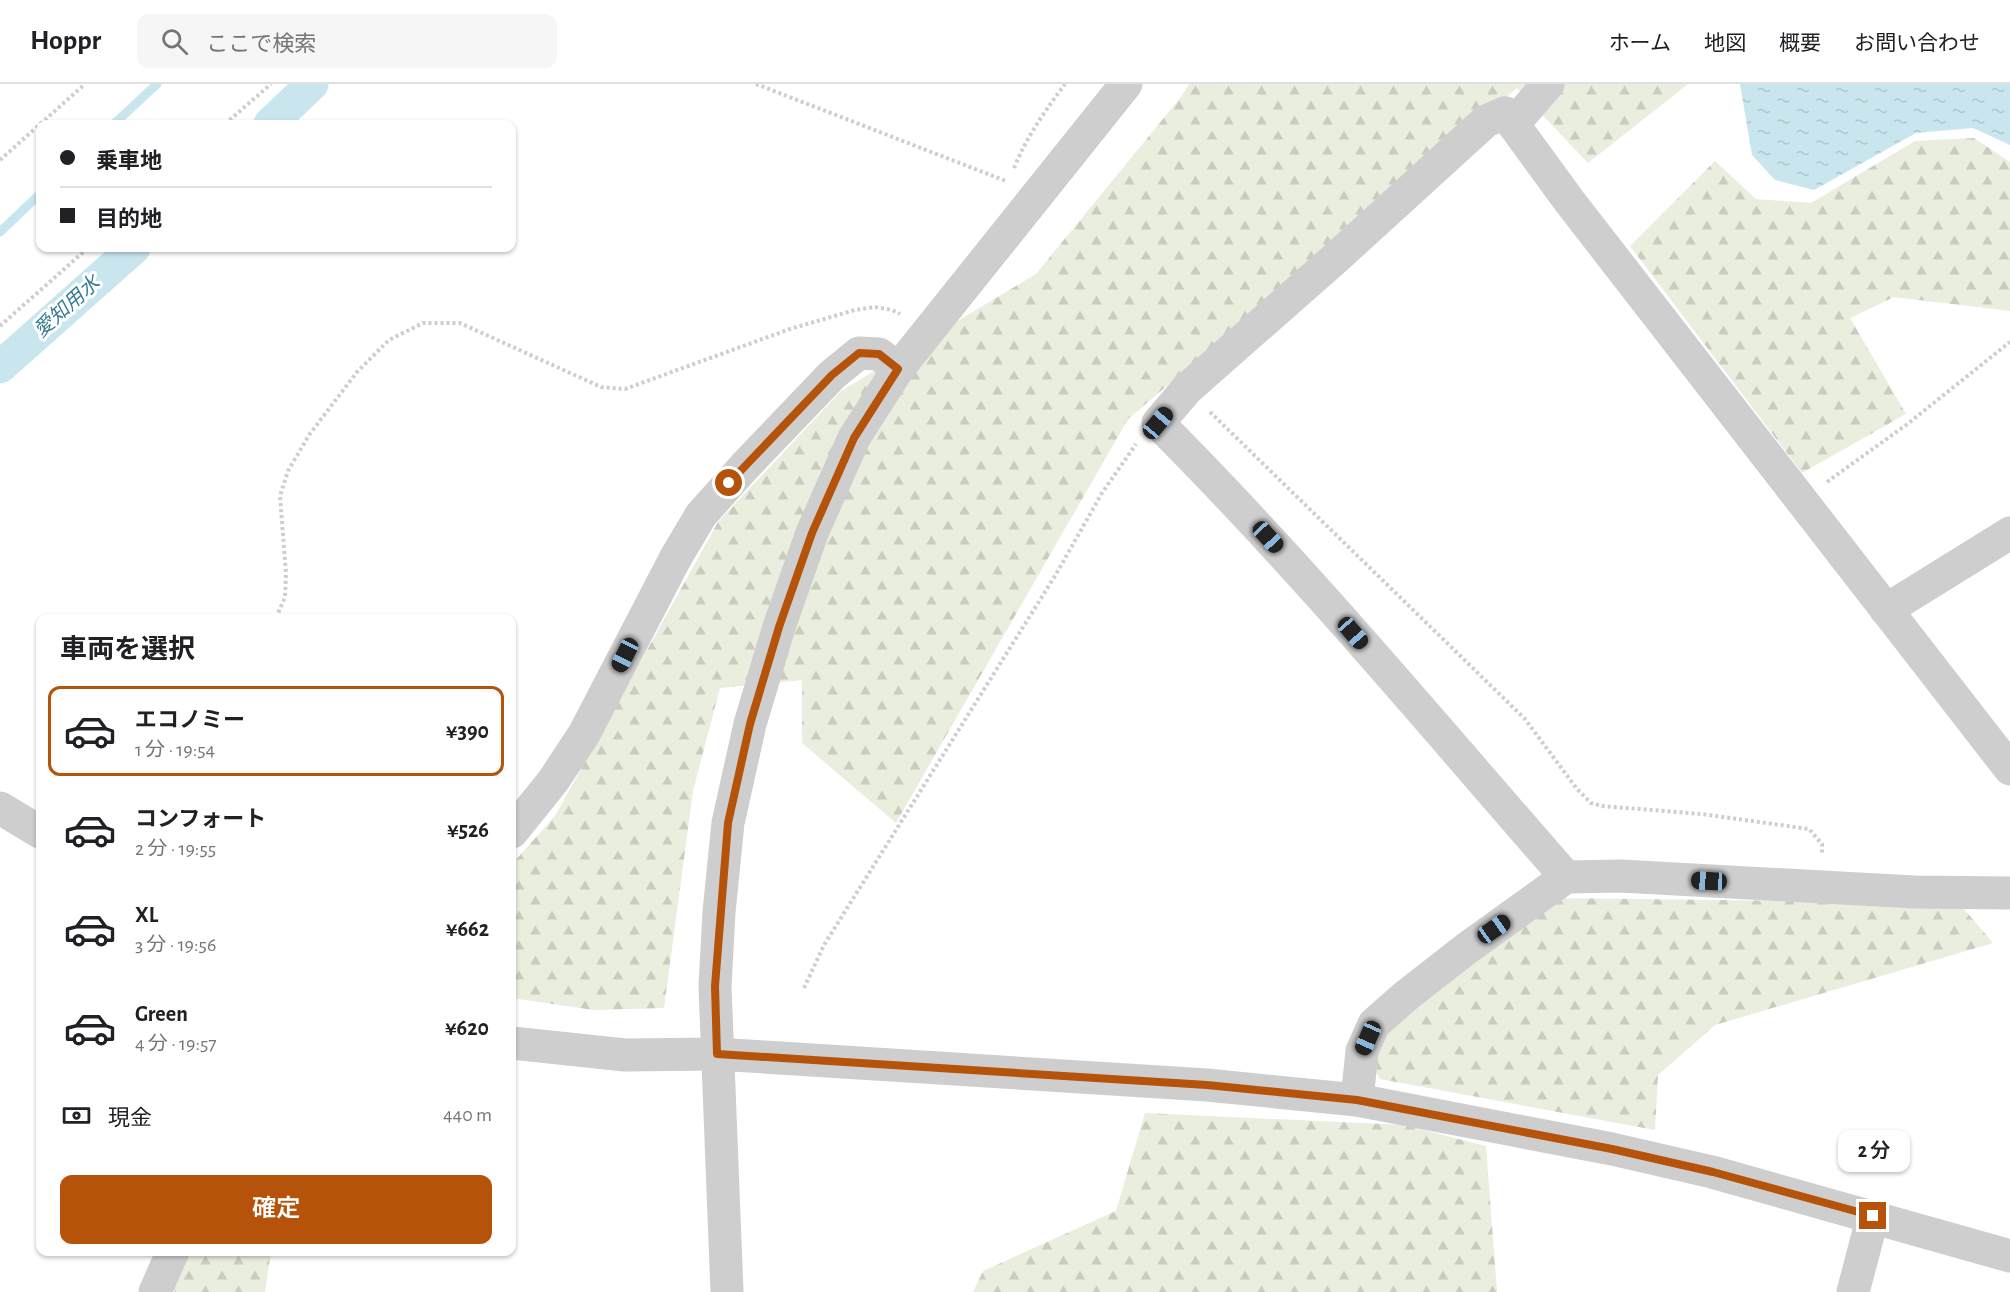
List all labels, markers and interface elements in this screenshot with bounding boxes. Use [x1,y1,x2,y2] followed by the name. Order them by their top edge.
[137,14,557,68] search box
[158,25,191,58] icon: search
[30,27,101,55] text: Hoppr
[206,33,316,55] text: ここで検索
[1609,33,1671,54] text: ホーム
[1704,33,1746,54] text: 地図
[1779,33,1821,54] text: 概要
[1854,33,1980,54] text: お問い合わせ
[96,150,162,172] text: 乗車地
[96,208,162,230] text: 目的地
[30,271,105,341] water label: 愛知用水
[1140,403,1176,443] car
[715,469,742,496] route start
[1249,518,1287,556] car
[1334,614,1372,652] car
[609,635,641,675] car
[60,636,195,663] text: 車両を選択
[63,704,117,758] icon: car
[135,709,245,731] text: エコノミー
[446,720,489,742] text: ¥390
[135,740,215,760] text: 1 分 · 19:54
[63,803,117,857] icon: car
[135,808,266,830] text: コンフォート
[447,819,489,841] text: ¥526
[135,839,216,859] text: 2 分 · 19:55
[1691,871,1727,891] car
[63,902,117,956] icon: car
[135,904,158,926] text: XL
[1474,911,1514,947] car
[446,918,489,940] text: ¥662
[135,935,216,955] text: 3 分 · 19:56
[63,1001,117,1055] icon: car
[135,1003,188,1025] text: Green
[445,1017,489,1039] text: ¥620
[1352,1018,1384,1058] car
[135,1034,217,1054] text: 4 分 · 19:57
[60,1099,93,1132] icon: cash
[443,1105,492,1125] text: 440 m
[108,1107,152,1129] text: 現金
[1837,1129,1909,1171] callout: 2 分
[1858,1141,1890,1161] text: 2 分
[60,1175,492,1244] button: 確定
[1859,1202,1886,1229] route end

